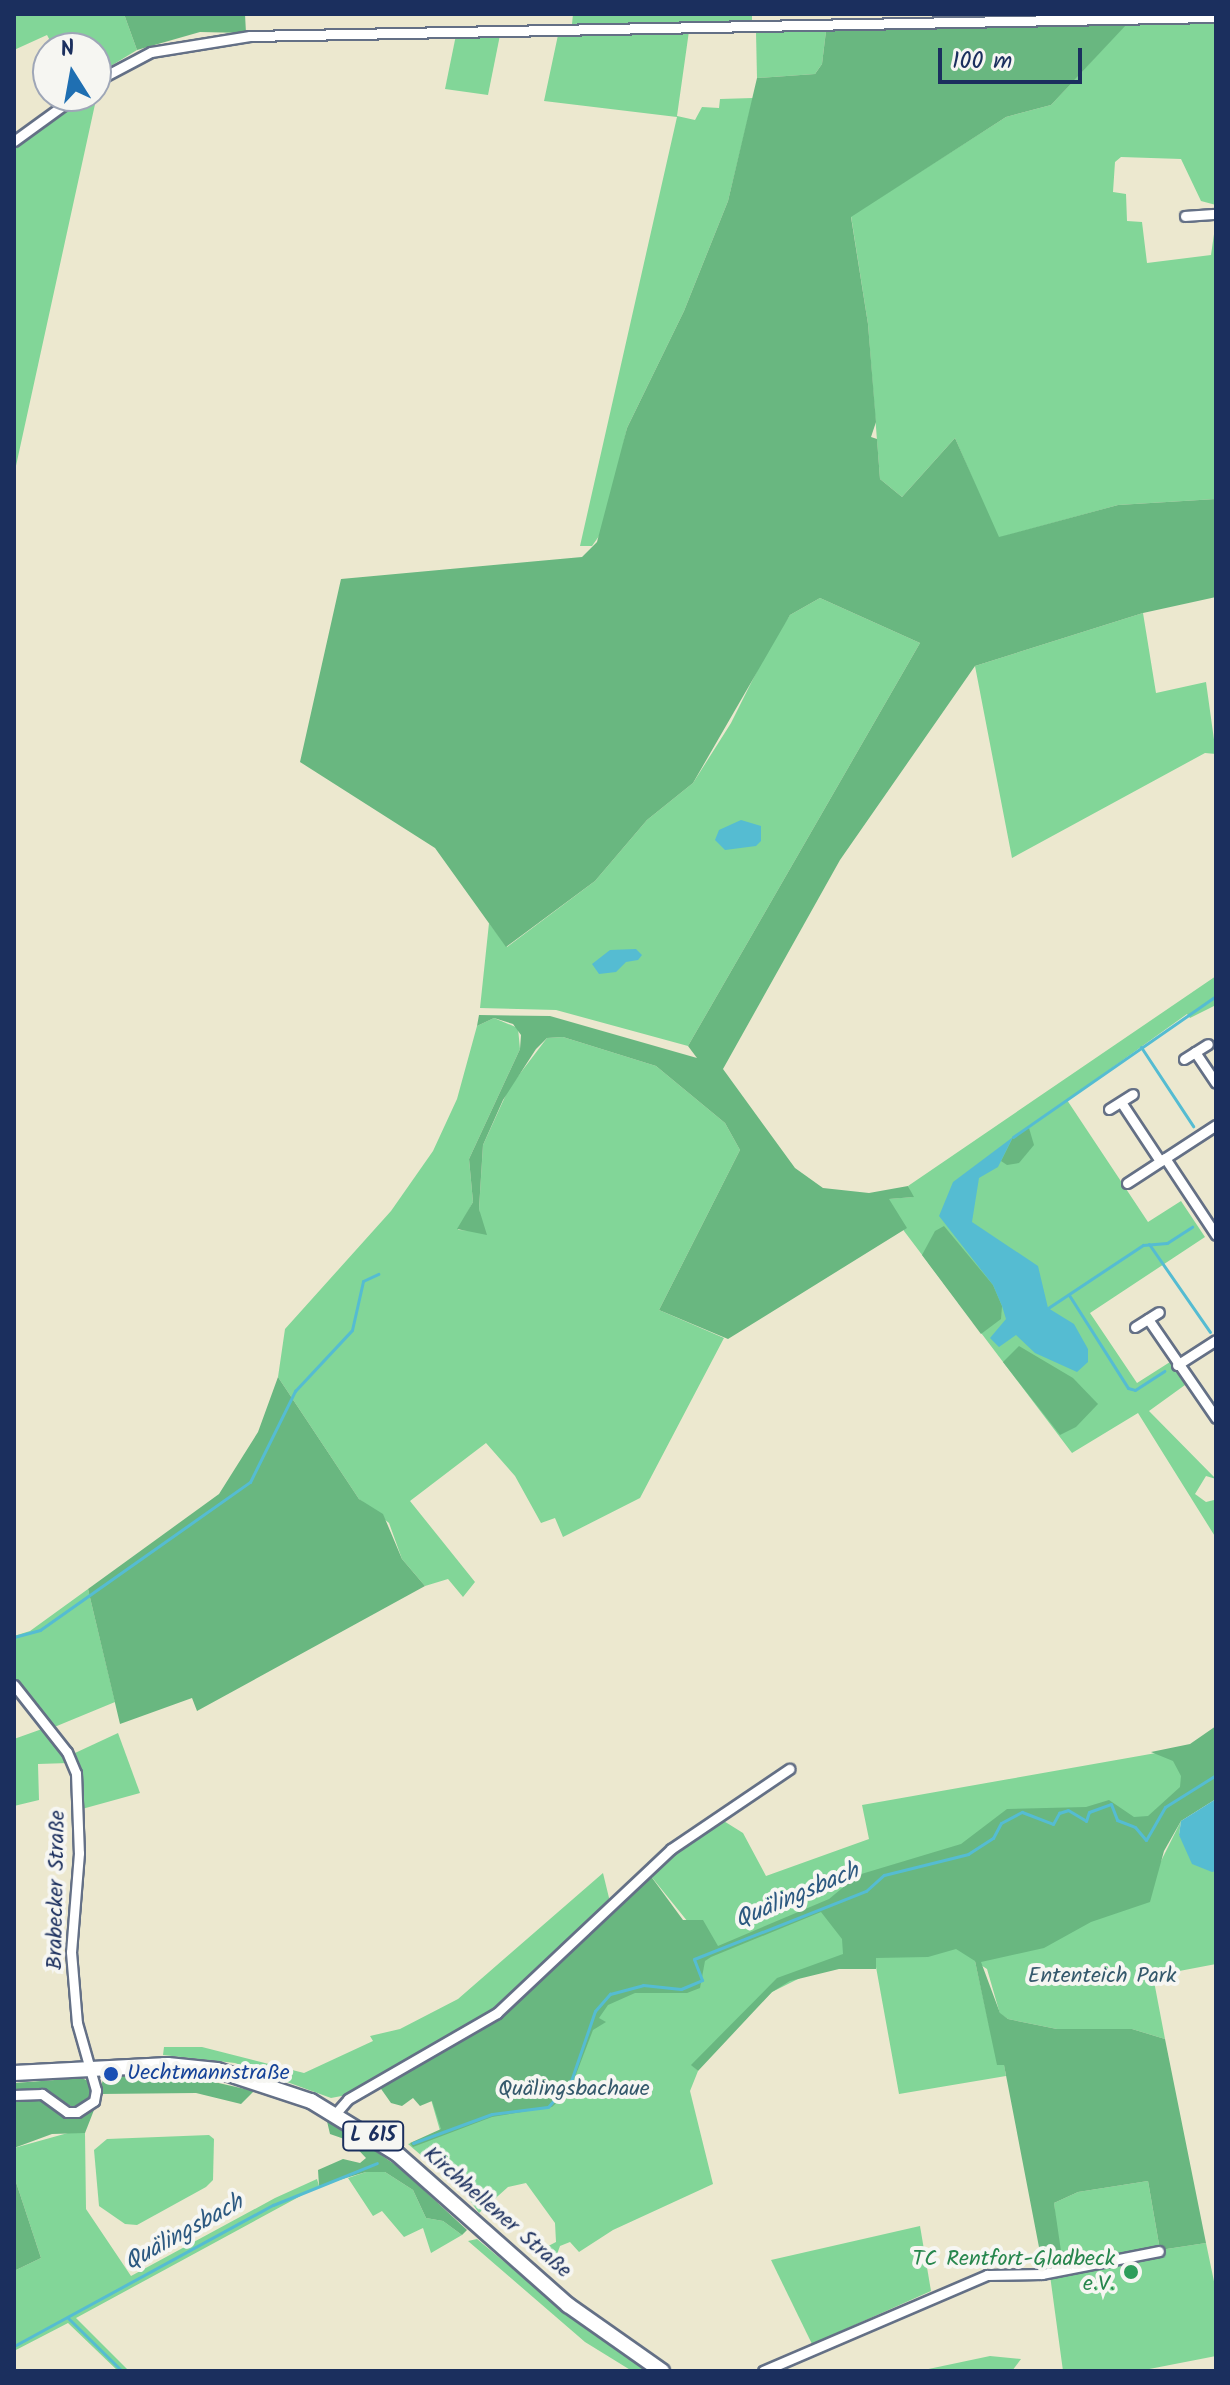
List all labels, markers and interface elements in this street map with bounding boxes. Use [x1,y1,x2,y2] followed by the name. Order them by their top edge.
[58,31,78,68] text: N
[32,32,112,112] north arrow
[942,32,1086,82] scale bar
[952,42,1012,81] text: 100 m
[42,1810,72,1970] street label: Brabecker Straße
[731,1857,863,1935] water label: Quälingsbach
[1028,1964,1176,1990] park label: Ententeich Park
[127,2061,290,2087] place label: Uechtmannstraße
[102,2065,120,2083] marker: Uechtmannstraße
[498,2077,650,2103] park label: Quälingsbachaue
[341,2120,405,2152] road number: L 615
[417,2141,577,2285] street label: Kirchhellener Straße
[119,2188,249,2278] water label: Quälingsbach
[912,2246,1115,2298] place label: TC Rentfort-Gladbeck e.V.
[1122,2263,1140,2281] marker: TC Rentfort-Gladbeck e.V.

